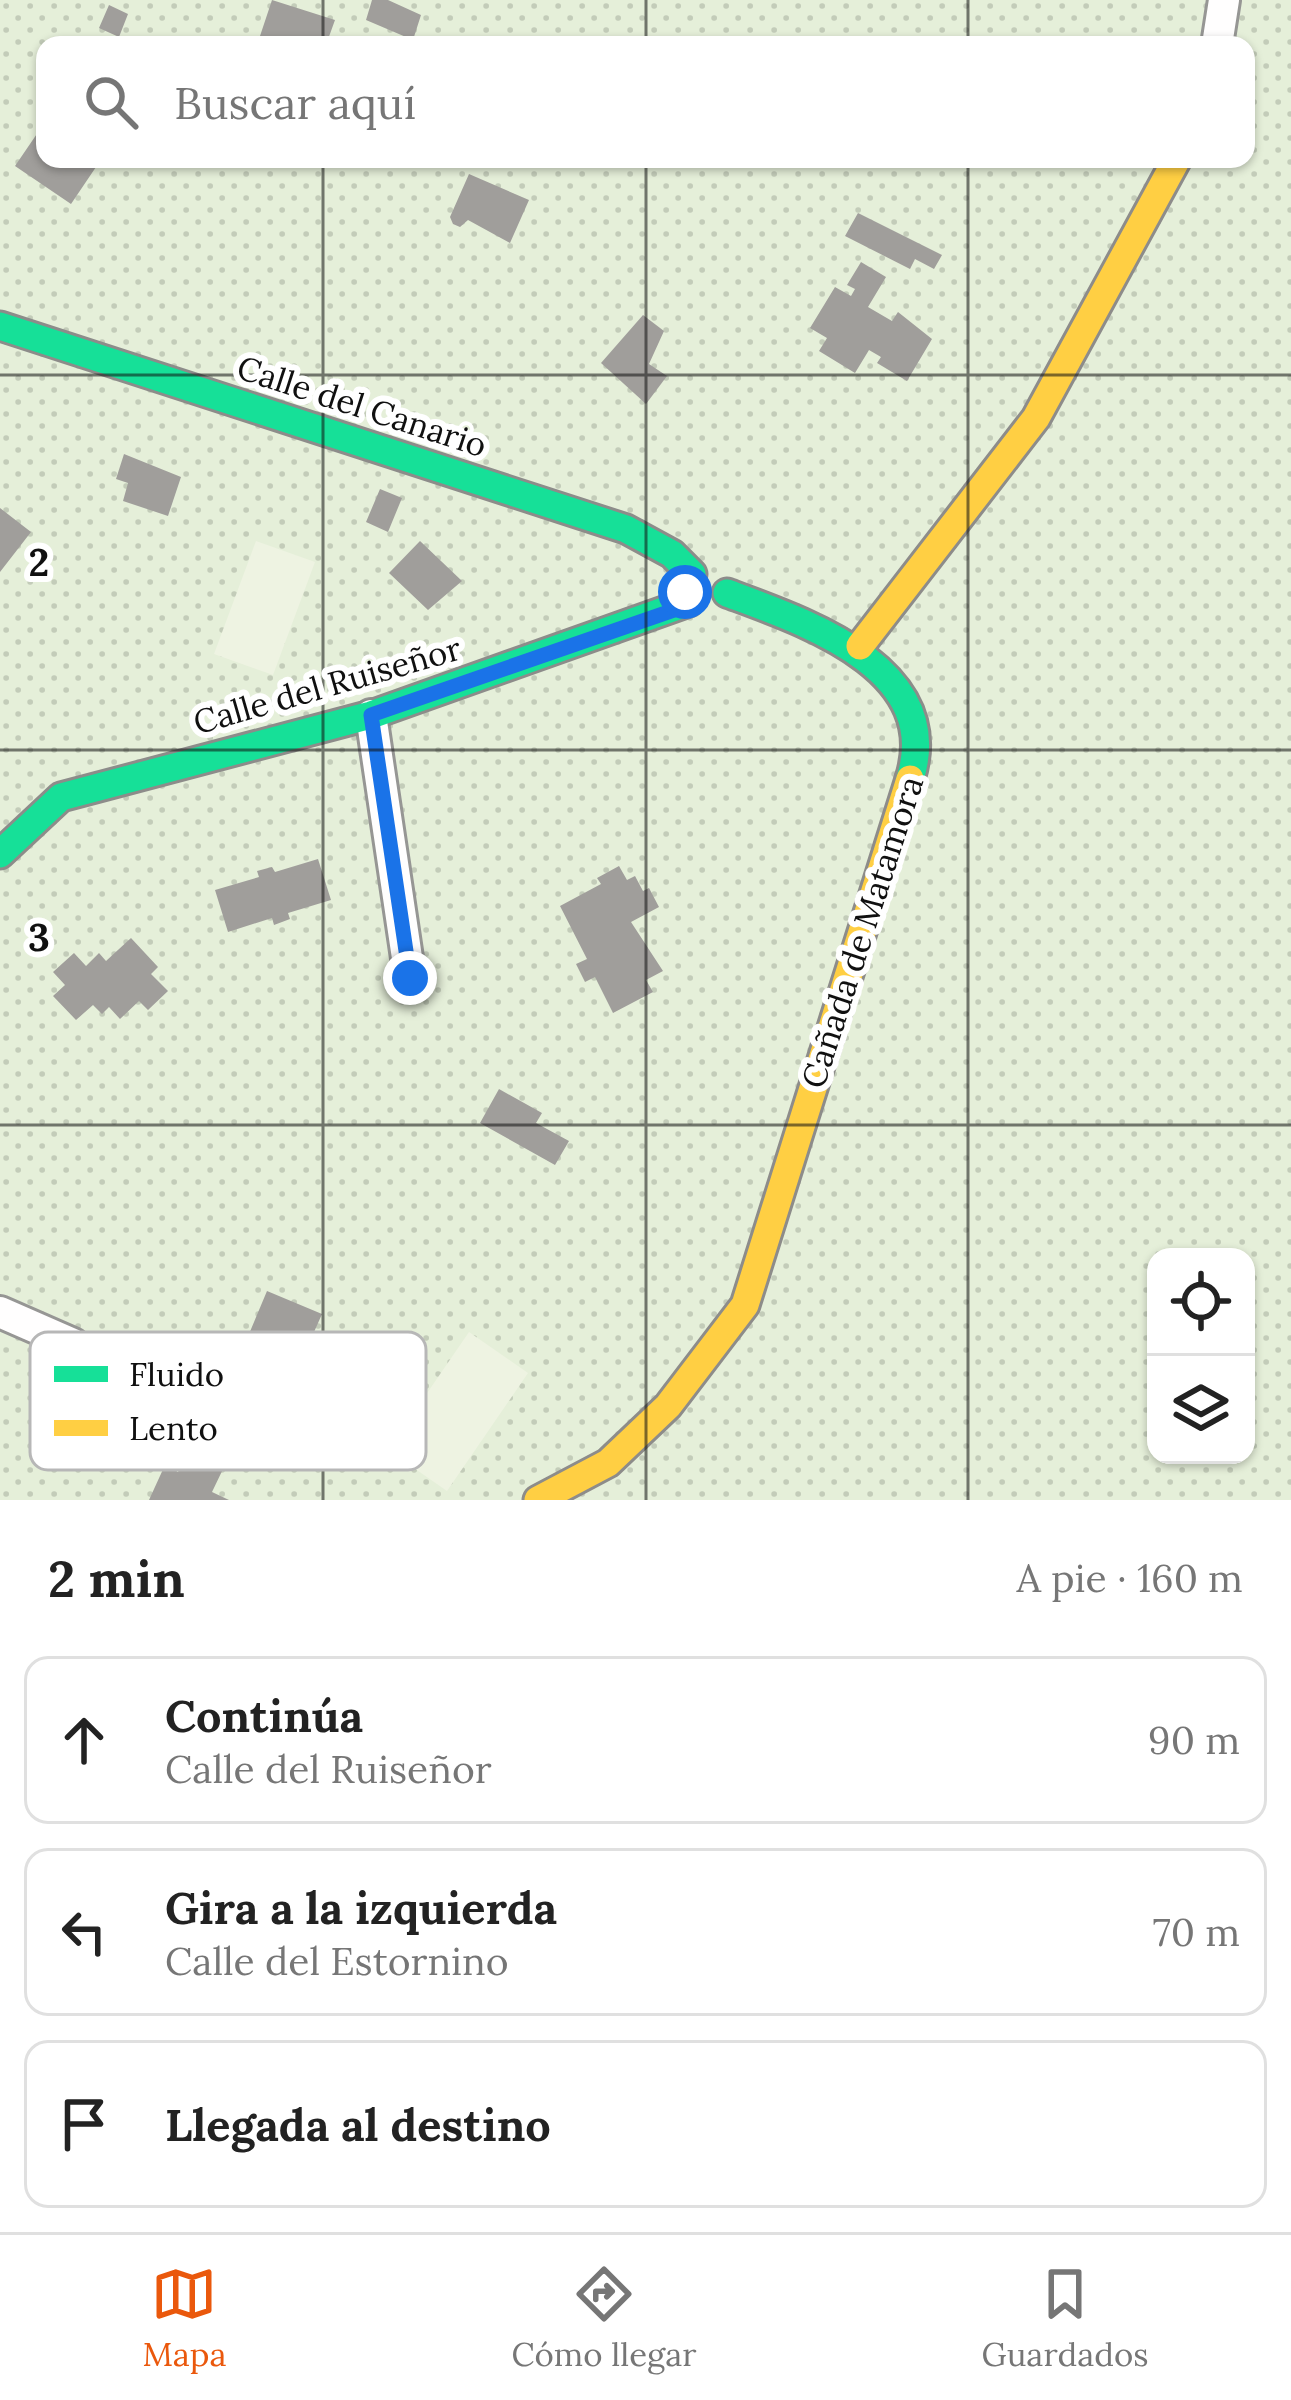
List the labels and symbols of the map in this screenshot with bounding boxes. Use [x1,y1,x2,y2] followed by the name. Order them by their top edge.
[232,346,492,466] street label: Calle del Canario
[29,537,49,587] text: 2
[658,565,712,619] route start
[188,627,466,743] street label: Calle del Ruiseñor
[792,771,932,1093] street label: Cañada de Matamora
[28,912,50,962] text: 3
[383,951,437,1005] route end
[30,1332,426,1470] legend
[129,1353,224,1395] text: Fluido
[129,1407,218,1449] text: Lento

